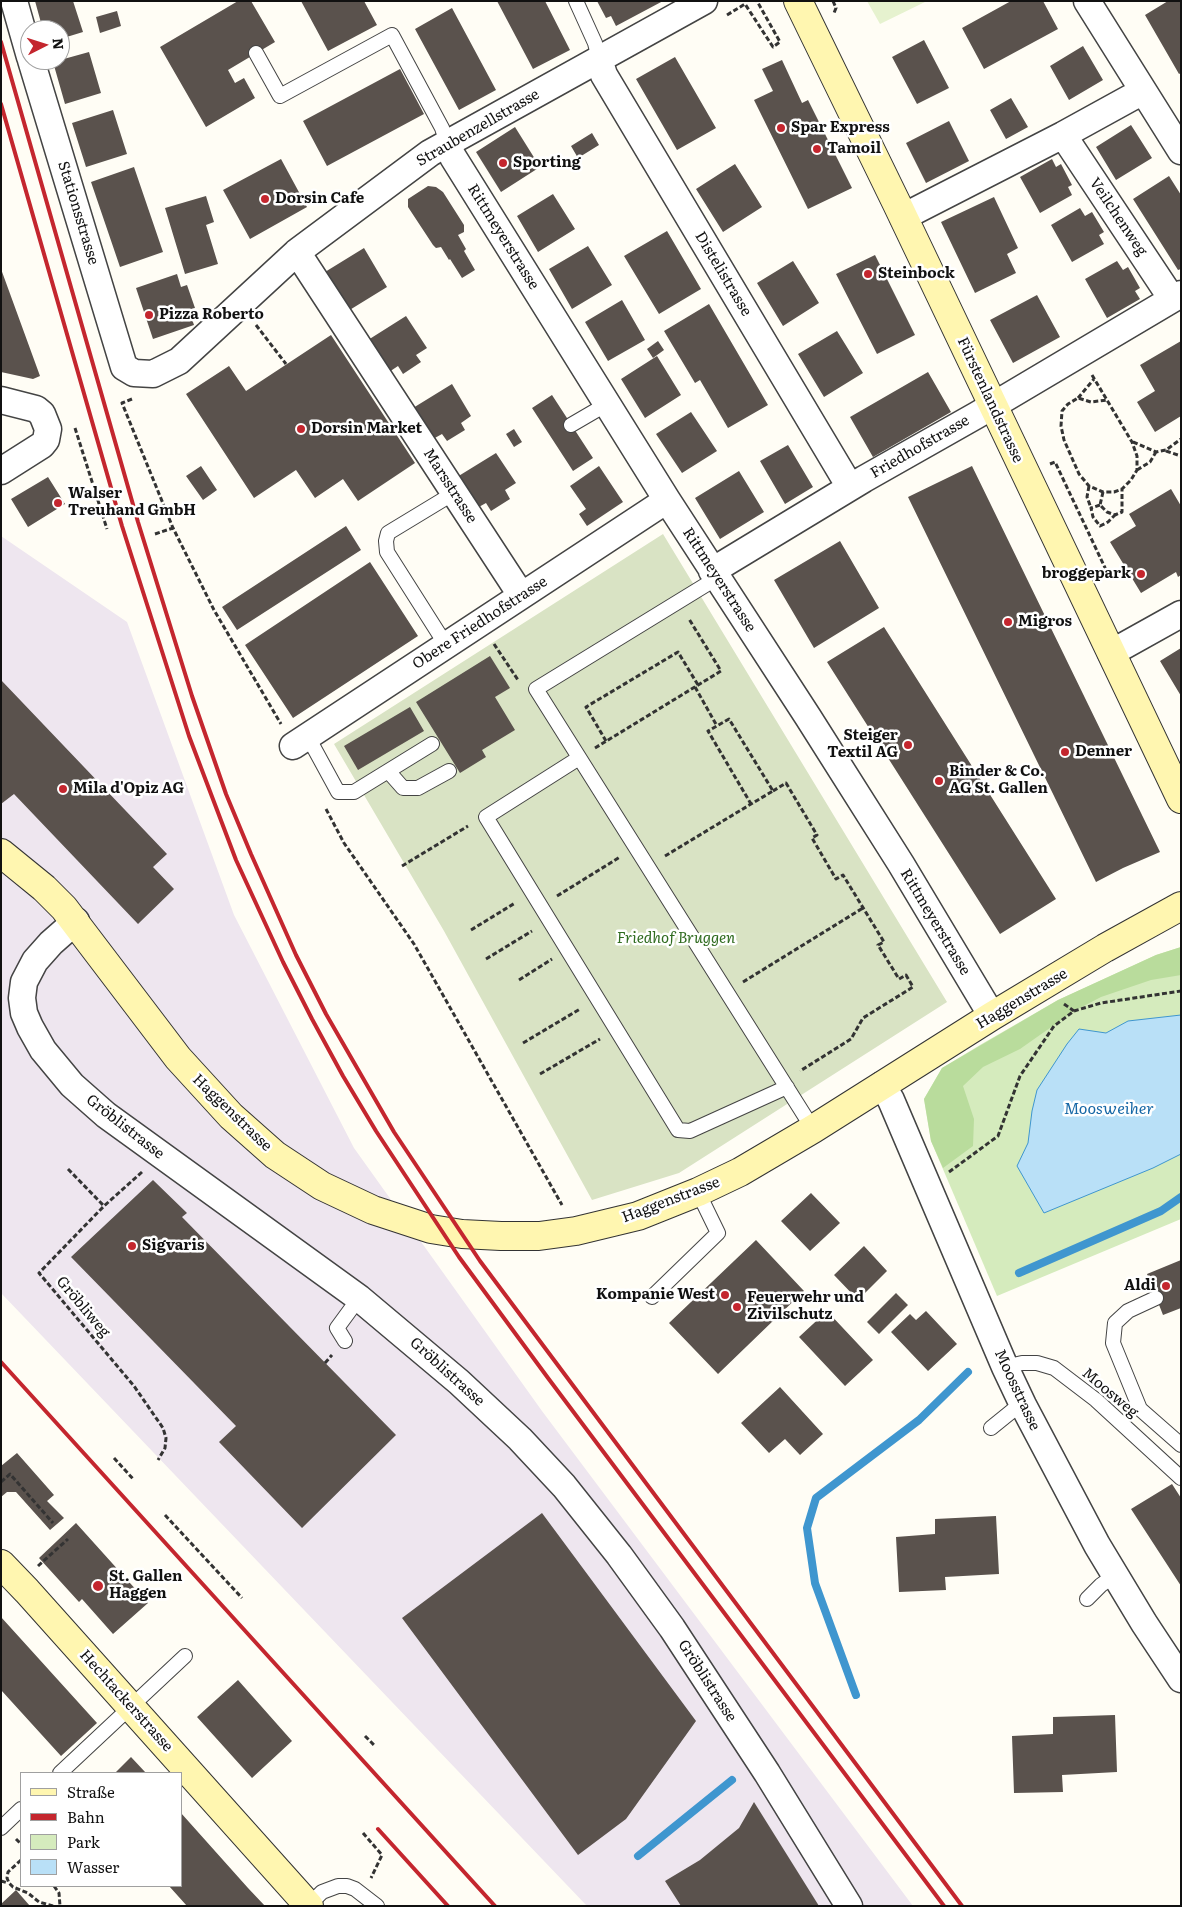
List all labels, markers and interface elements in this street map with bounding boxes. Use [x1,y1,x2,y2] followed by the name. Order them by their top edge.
[20,20,70,70] north arrow
[48,37,69,51] text: N
[413,85,543,171] street label: Straubenzellstrasse
[791,119,890,137] place label: Spar Express
[775,122,787,134] marker: Spar Express
[827,140,881,158] place label: Tamoil
[811,143,823,155] marker: Tamoil
[513,154,581,172] place label: Sporting
[497,157,509,169] marker: Sporting
[54,159,102,267] street label: Stationsstrasse
[1085,175,1151,259] street label: Veilchenweg
[463,181,543,293] street label: Rittmeyerstrasse
[275,190,364,208] place label: Dorsin Cafe
[259,193,271,205] marker: Dorsin Cafe
[691,228,755,320] street label: Distelistrasse
[878,265,955,283] place label: Steinbock
[862,268,874,280] marker: Steinbock
[159,306,264,324] place label: Pizza Roberto
[143,309,155,321] marker: Pizza Roberto
[953,334,1027,466] street label: Fürstenlandstrasse
[867,411,973,483] street label: Friedhofstrasse
[311,420,422,438] place label: Dorsin Market
[295,423,307,435] marker: Dorsin Market
[419,445,481,527] street label: Marsstrasse
[68,485,196,520] place label: Walser Treuhand GmbH
[52,497,64,509] marker: Walser Treuhand GmbH
[678,524,760,636] street label: Rittmeyerstrasse
[1042,565,1131,583] place label: broggepark
[1135,568,1147,580] marker: broggepark
[409,573,551,673] street label: Obere Friedhofstrasse
[1018,613,1072,631] place label: Migros
[1002,616,1014,628] marker: Migros
[827,727,898,762] place label: Steiger Textil AG
[902,739,914,751] marker: Steiger Textil AG
[1075,743,1132,761] place label: Denner
[1059,746,1071,758] marker: Denner
[949,763,1048,798] place label: Binder & Co. AG St. Gallen
[933,775,945,787] marker: Binder & Co. AG St. Gallen
[73,780,184,798] place label: Mila d'Opiz AG
[57,783,69,795] marker: Mila d'Opiz AG
[896,866,974,978] street label: Rittmeyerstrasse
[617,930,735,948] park label: Friedhof Bruggen
[973,965,1071,1033] street label: Haggenstrasse
[189,1071,275,1155] street label: Haggenstrasse
[82,1091,168,1163] street label: Gröblistrasse
[1064,1099,1154,1119] water label: Moosweiher
[620,1173,722,1227] street label: Haggenstrasse
[142,1237,204,1255] place label: Sigvaris
[126,1240,138,1252] marker: Sigvaris
[52,1273,114,1341] street label: Gröbliweg
[1124,1277,1156,1295] place label: Aldi
[1160,1280,1172,1292] marker: Aldi
[596,1286,715,1304] place label: Kompanie West
[719,1289,731,1301] marker: Kompanie West
[747,1289,864,1324] place label: Feuerwehr und Zivilschutz
[731,1301,743,1313] marker: Feuerwehr und Zivilschutz
[406,1334,488,1410] street label: Gröblistrasse
[990,1346,1044,1434] street label: Moosstrasse
[1078,1364,1142,1422] street label: Moosweg
[109,1568,182,1603] place label: St. Gallen Haggen
[91,1579,105,1593] marker: St. Gallen Haggen
[674,1637,740,1725] street label: Gröblistrasse
[76,1646,176,1756] street label: Hechtackerstrasse
[20,1772,182,1887] legend
[67,1780,115,1803] text: Straße
[67,1805,105,1828] text: Bahn
[67,1830,100,1853] text: Park
[67,1855,119,1878] text: Wasser

